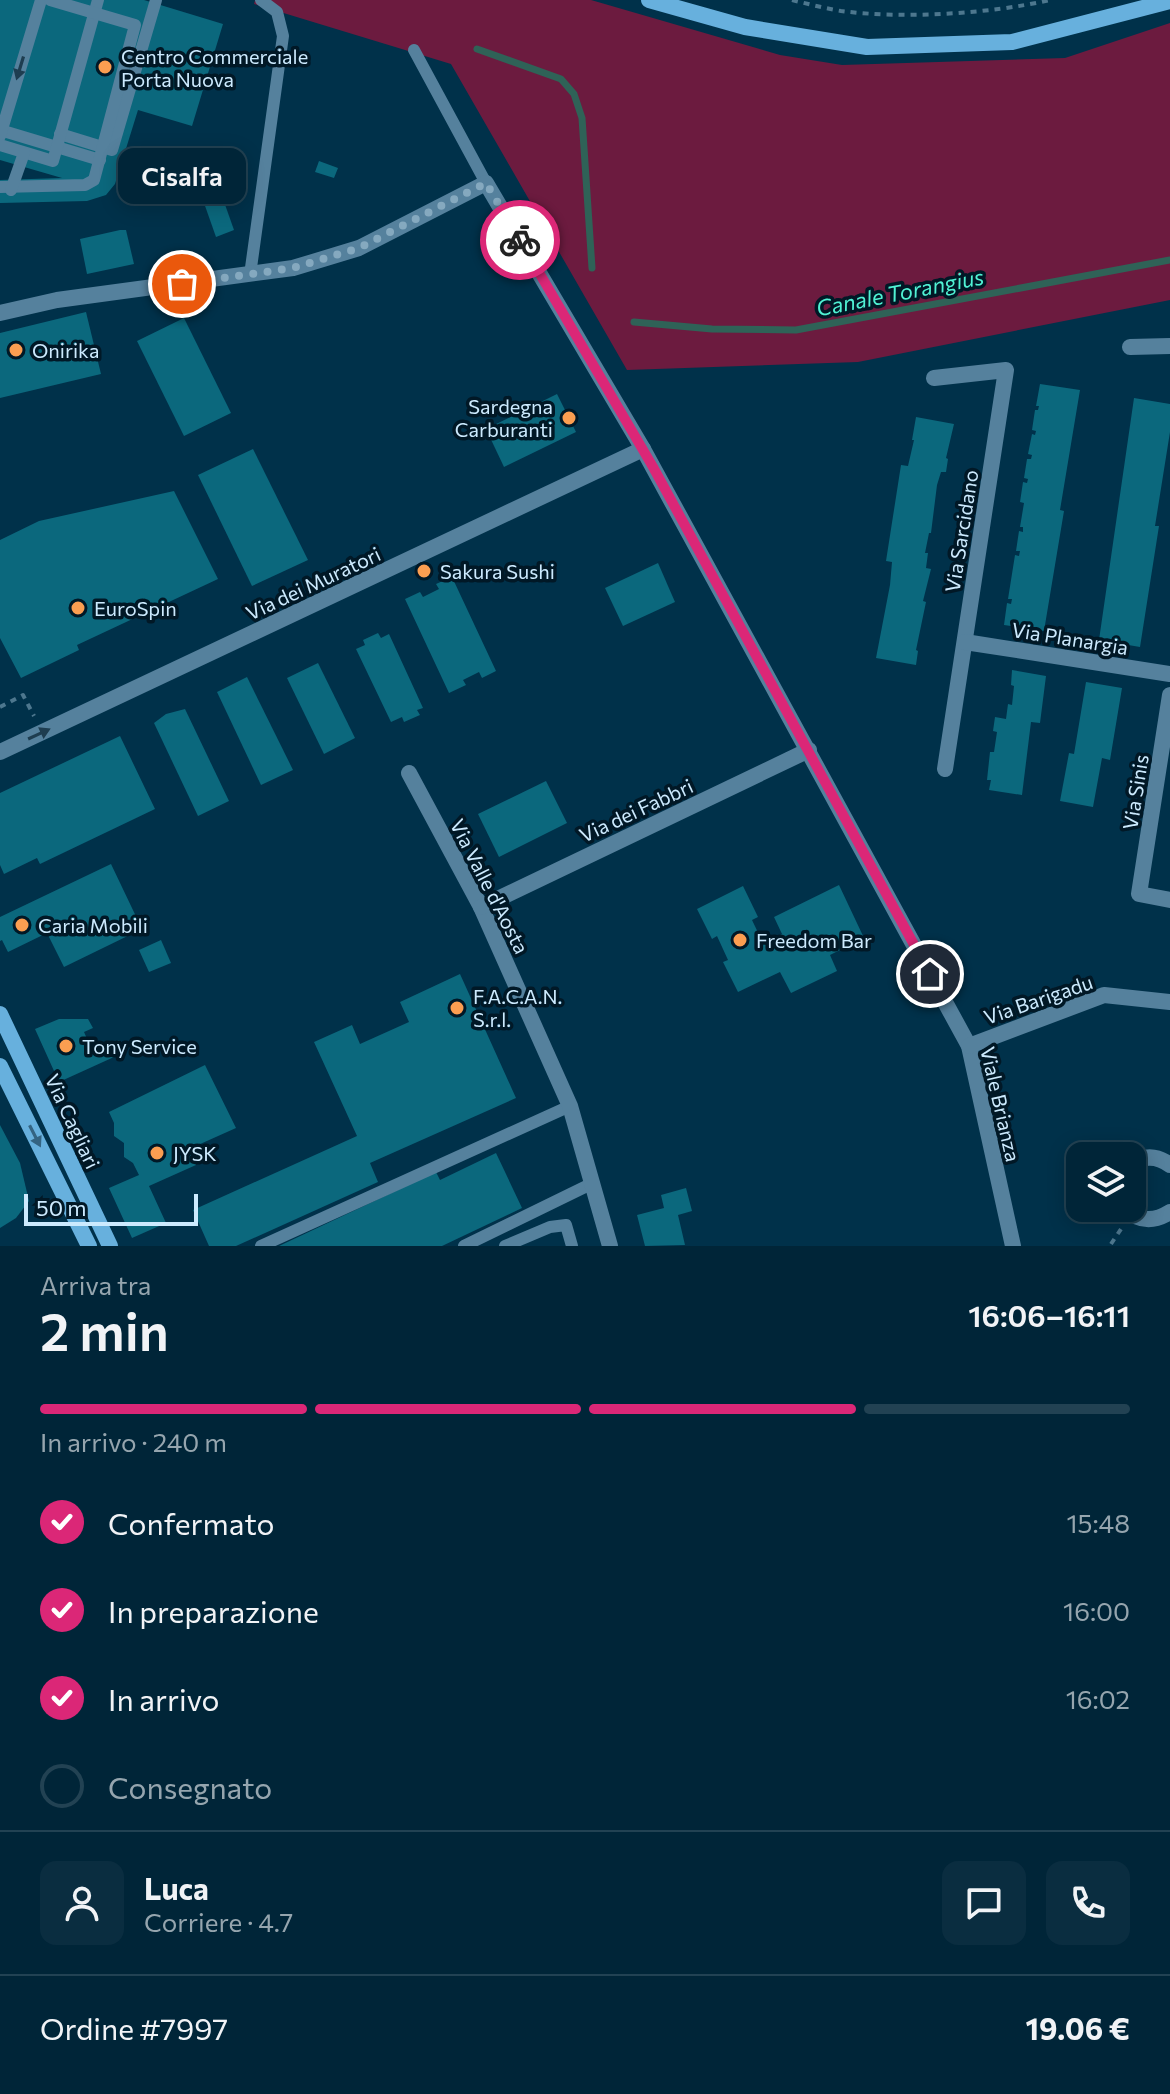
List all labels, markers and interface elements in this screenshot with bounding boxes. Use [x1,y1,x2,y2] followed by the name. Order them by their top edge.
[121,44,308,91] place label: Centro Commerciale Porta Nuova
[13,57,26,81] one-way arrow
[96,58,114,76] marker: Centro Commerciale Porta Nuova
[118,148,246,204] callout: Cisalfa
[141,160,223,191] text: Cisalfa
[480,200,560,280] courier
[498,218,542,262] icon: bike
[148,250,216,318] pin
[160,262,204,306] icon: bag
[814,263,986,321] water label: Canale Torangius
[32,338,99,362] place label: Onirika
[7,341,25,359] marker: Onirika
[455,394,553,441] place label: Sardegna Carburanti
[560,409,578,427] marker: Sardegna Carburanti
[939,468,983,594] street label: Via Sarcidano
[242,541,384,625] street label: Via dei Muratori
[440,559,555,583] place label: Sakura Sushi
[415,562,433,580] marker: Sakura Sushi
[94,596,177,620] place label: EuroSpin
[69,599,87,617] marker: EuroSpin
[1010,617,1130,659] street label: Via Planargia
[28,727,51,741] one-way arrow
[1117,753,1153,831] street label: Via Sinis
[575,773,697,847] street label: Via dei Fabbri
[446,815,534,957] street label: Via Valle d'Aosta
[38,913,148,937] place label: Caria Mobili
[13,916,31,934] marker: Caria Mobili
[756,928,872,952] place label: Freedom Bar
[731,931,749,949] marker: Freedom Bar
[896,940,964,1008] pin
[908,952,952,996] icon: home
[980,969,1096,1029] street label: Via Barigadu
[473,984,562,1031] place label: F.A.C.A.N. S.r.l.
[448,999,466,1017] marker: F.A.C.A.N. S.r.l.
[82,1034,197,1058] place label: Tony Service
[57,1037,75,1055] marker: Tony Service
[976,1044,1026,1164] street label: Viale Brianza
[41,1070,105,1172] street label: Via Cagliari
[28,1124,42,1148] one-way arrow
[173,1141,217,1165] place label: JYSK
[1066,1142,1146,1222] map controls
[1066,1142,1146,1222] button: layers
[148,1144,166,1162] marker: JYSK
[24,1190,198,1226] scale bar
[36,1194,86,1221] text: 50 m
[40,1269,151,1300] text: Arriva tra
[968,1296,1130,1333] text: 16:06–16:11
[40,1298,169,1362] text: 2 min
[40,1426,227,1457] text: In arrivo · 240 m
[40,1500,84,1544] icon: check
[108,1504,274,1541] text: Confermato
[1066,1507,1130,1538] text: 15:48
[40,1588,84,1632] icon: check
[108,1592,319,1629] text: In preparazione
[1063,1595,1130,1626] text: 16:00
[40,1676,84,1720] icon: check
[108,1680,219,1717] text: In arrivo
[1066,1683,1130,1714] text: 16:02
[108,1768,272,1805] text: Consegnato
[40,1861,124,1945] button: person
[942,1861,1026,1945] button: chat
[1046,1861,1130,1945] button: phone
[144,1869,209,1906] text: Luca
[144,1906,293,1937] text: Corriere · 4.7
[40,2009,228,2046] text: Ordine #7997
[1026,2009,1130,2046] text: 19.06 €

